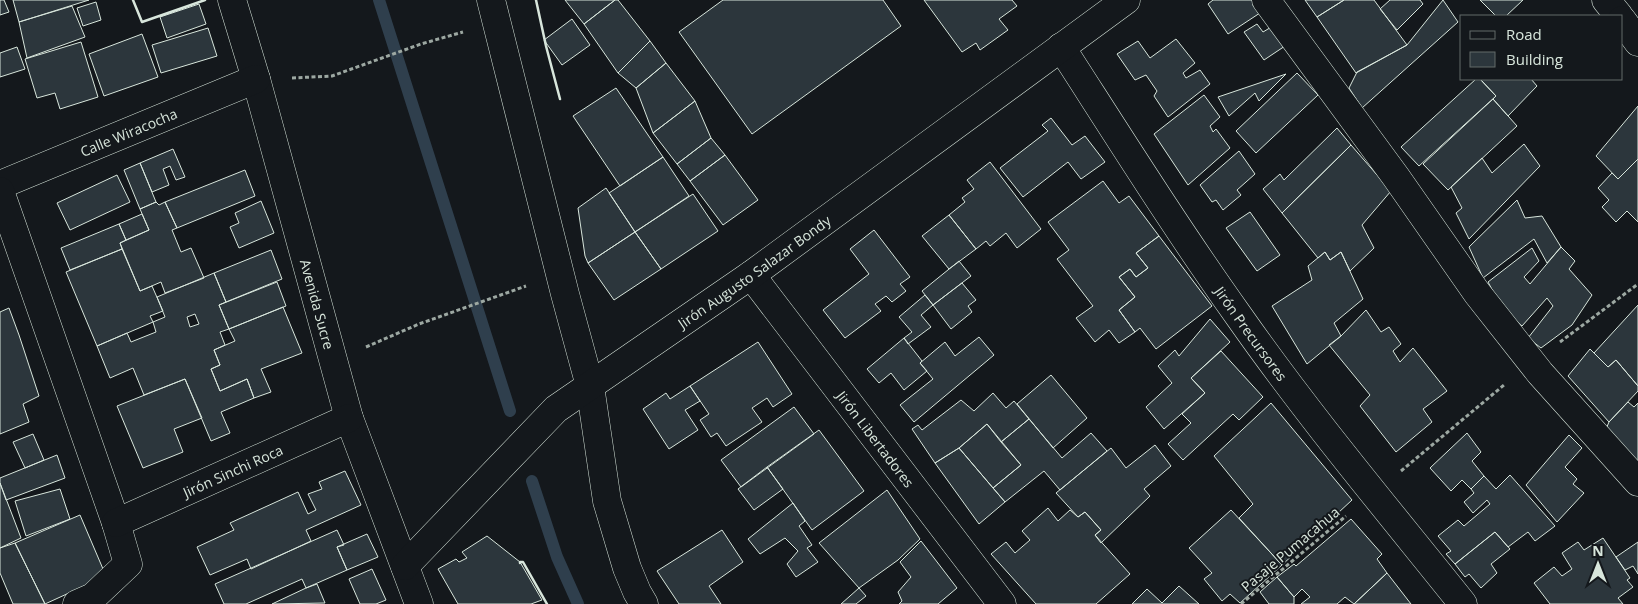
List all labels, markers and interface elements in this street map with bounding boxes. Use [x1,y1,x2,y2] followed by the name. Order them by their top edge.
[1460,15,1623,80] legend
[1506,24,1542,44] text: Road
[1506,49,1563,69] text: Building
[77,103,180,160] street label: Calle Wiracocha
[672,210,835,333] street label: Jirón Augusto Salazar Bondy
[296,257,339,351] street label: Avenida Sucre
[1210,281,1292,385] street label: Jirón Precursores
[832,385,919,491] street label: Jirón Libertadores
[178,440,286,502] street label: Jirón Sinchi Roca
[1237,502,1343,596] street label: Pasaje Pumacahua
[1573,539,1623,589] north arrow
[1592,541,1604,560] text: N

